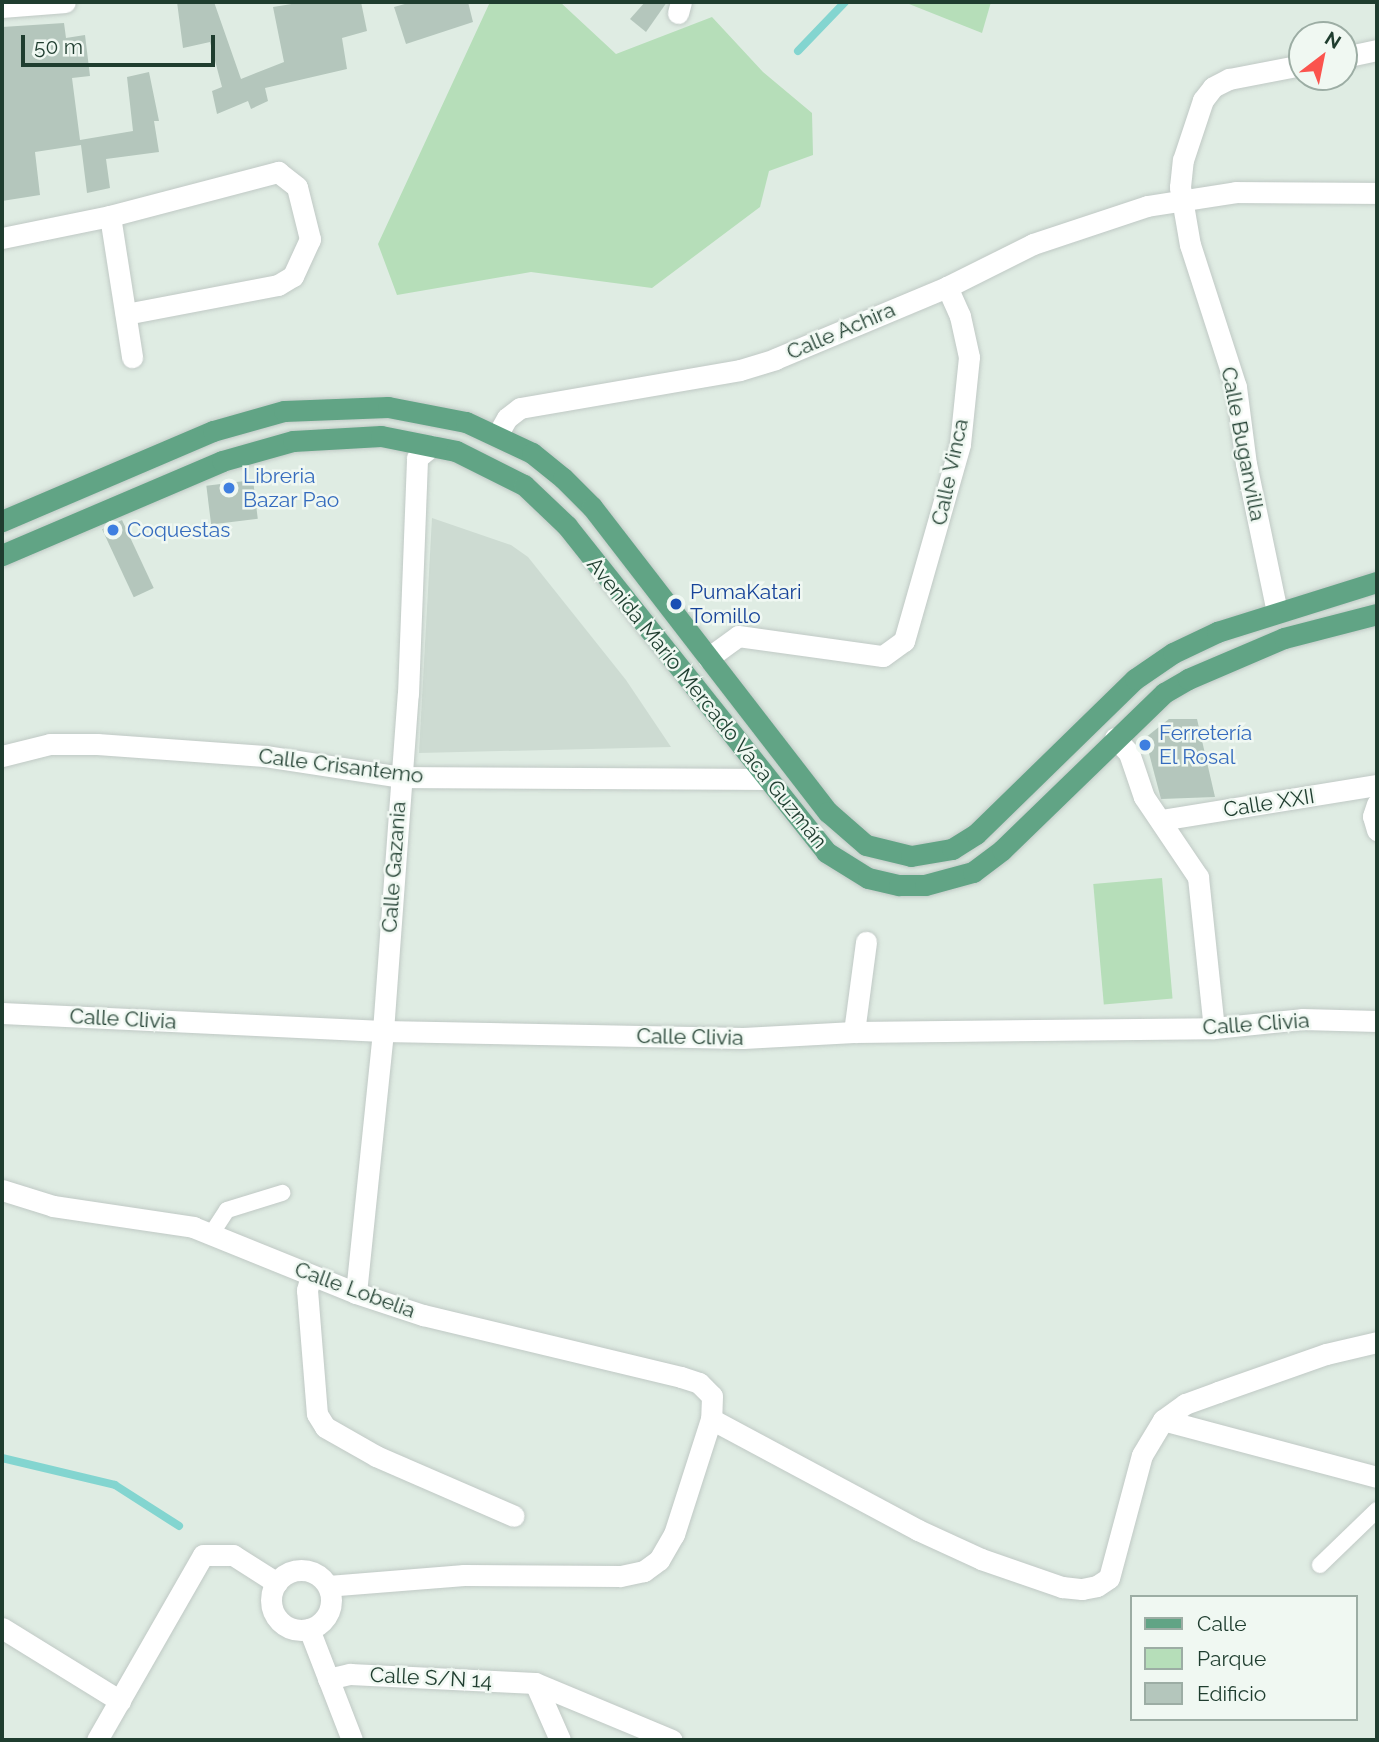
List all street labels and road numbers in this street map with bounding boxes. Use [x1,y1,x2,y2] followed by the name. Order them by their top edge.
[783,297,899,365] street label: Calle Achira
[1216,365,1270,523] street label: Calle Buganvilla
[926,416,974,528] street label: Calle Vinca
[581,552,833,854] street label: Avenida Mario Mercado Vaca Guzmán
[257,743,425,789] street label: Calle Crisantemo
[1222,783,1316,823] street label: Calle XXII
[377,801,411,933] street label: Calle Gazania
[69,1004,177,1034] street label: Calle Clivia
[1202,1008,1310,1040] street label: Calle Clivia
[636,1023,744,1051] street label: Calle Clivia
[291,1257,419,1323] street label: Calle Lobelia
[369,1662,493,1694] street label: Calle S/N 14

